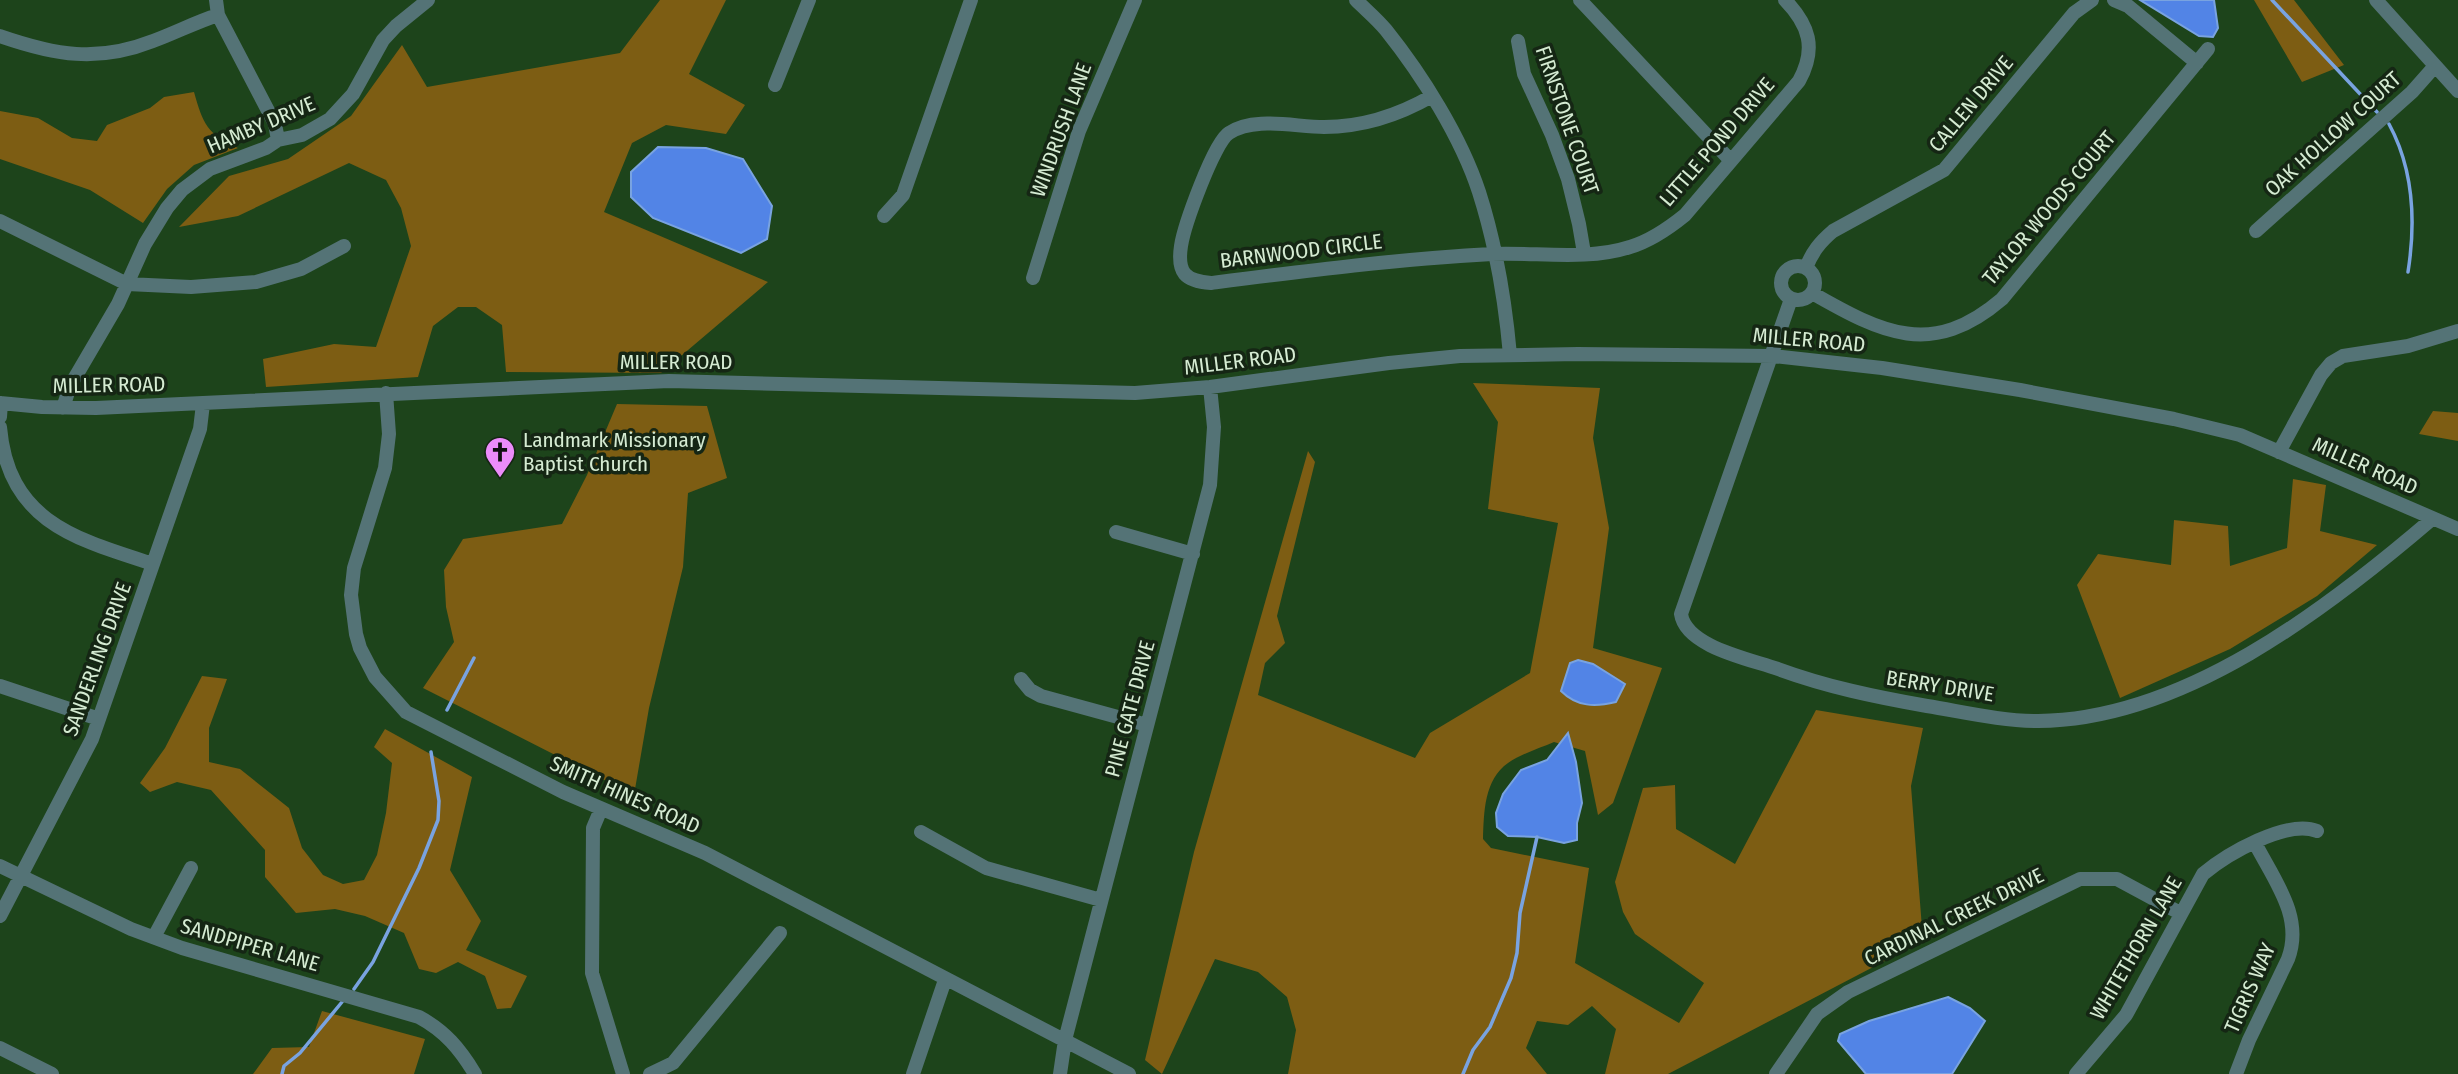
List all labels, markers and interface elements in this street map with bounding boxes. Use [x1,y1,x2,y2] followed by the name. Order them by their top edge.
[1529,42,1605,198] street label: FIRNSTONE COURT
[1923,51,2019,157] street label: CALLEN DRIVE
[1025,59,1097,201] street label: WINDRUSH LANE
[2260,66,2407,202] street label: OAK HOLLOW COURT
[1654,72,1780,212] street label: LITTLE POND DRIVE
[203,91,319,159] street label: HAMBY DRIVE
[1977,125,2121,290] street label: TAYLOR WOODS COURT
[1218,228,1384,274] street label: BARNWOOD CIRCLE
[1752,322,1866,358] street label: MILLER ROAD
[1182,341,1298,381] street label: MILLER ROAD
[620,349,732,375] street label: MILLER ROAD
[52,371,166,399] street label: MILLER ROAD
[523,427,706,477] place label: Landmark Missionary Baptist Church
[2308,431,2422,501] street label: MILLER ROAD
[483,435,517,479] church icon: Landmark Missionary Baptist Church
[57,578,137,739] street label: SANDERLING DRIVE
[1099,638,1161,780] street label: PINE GATE DRIVE
[1884,665,1996,707] street label: BERRY DRIVE
[546,750,704,840] street label: SMITH HINES ROAD
[1860,862,2048,972] street label: CARDINAL CREEK DRIVE
[2084,872,2188,1024] street label: WHITETHORN LANE
[178,913,322,977] street label: SANDPIPER LANE
[2219,938,2282,1037] street label: TIGRIS WAY

